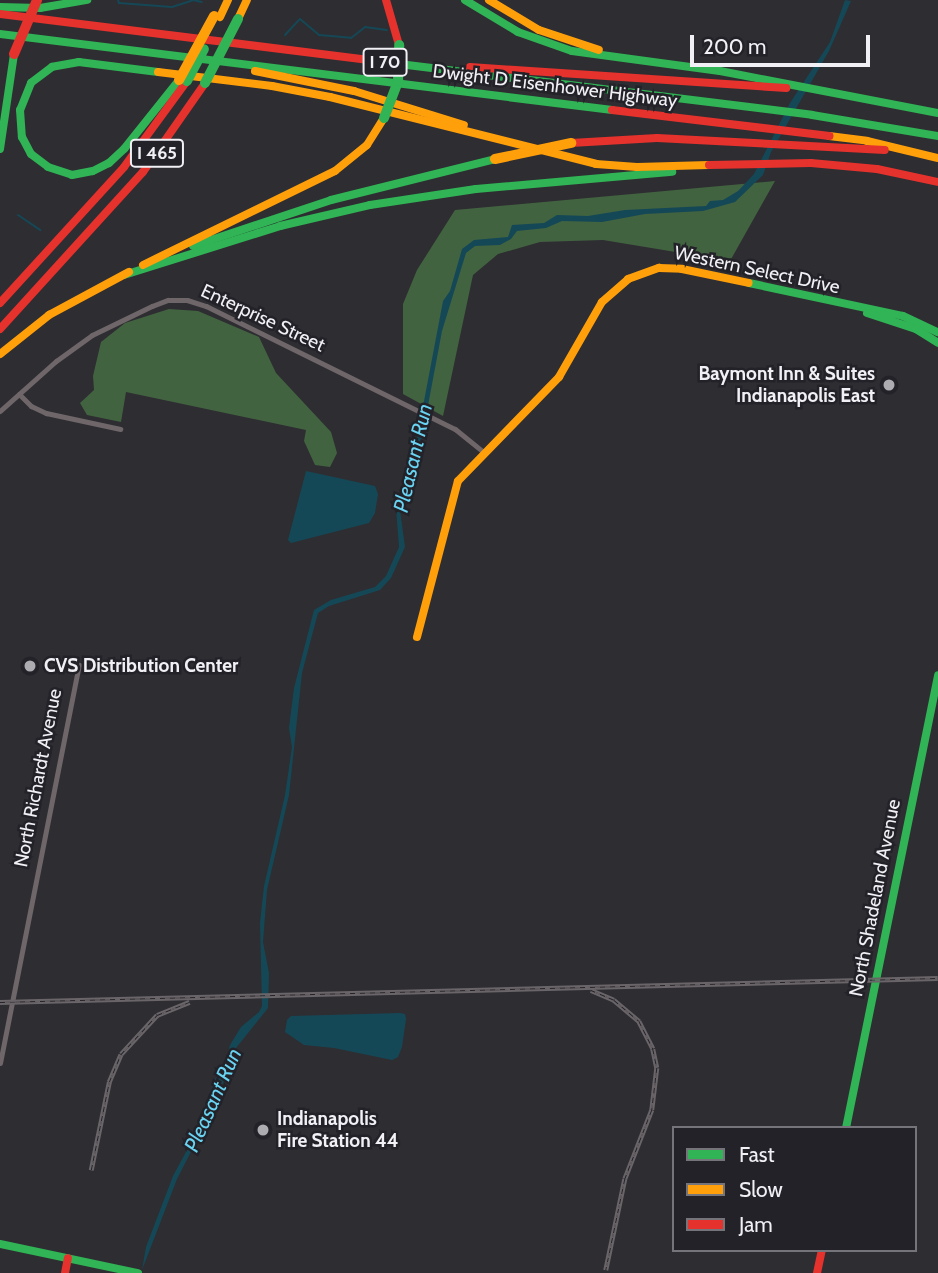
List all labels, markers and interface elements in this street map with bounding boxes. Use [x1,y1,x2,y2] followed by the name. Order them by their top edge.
[693,21,873,65] scale bar
[703,34,766,59] text: 200 m
[362,48,408,76] road number: I 70
[431,60,679,112] street label: Dwight D Eisenhower Highway
[129,138,185,168] road number: I 465
[672,241,842,299] street label: Western Select Drive
[197,279,329,357] street label: Enterprise Street
[698,363,875,407] place label: Baymont Inn & Suites Indianapolis East
[881,377,897,393] marker: Baymont Inn & Suites Indianapolis East
[388,401,438,515] water label: Pleasant Run
[44,655,238,677] place label: CVS Distribution Center
[22,658,38,674] marker: CVS Distribution Center
[10,687,66,869] street label: North Richardt Avenue
[845,797,905,999] street label: North Shadeland Avenue
[179,1044,247,1156] water label: Pleasant Run
[277,1108,398,1152] place label: Indianapolis Fire Station 44
[255,1122,271,1138] marker: Indianapolis Fire Station 44
[672,1126,917,1252] legend
[739,1142,775,1167] text: Fast
[739,1177,783,1202] text: Slow
[739,1212,773,1237] text: Jam

